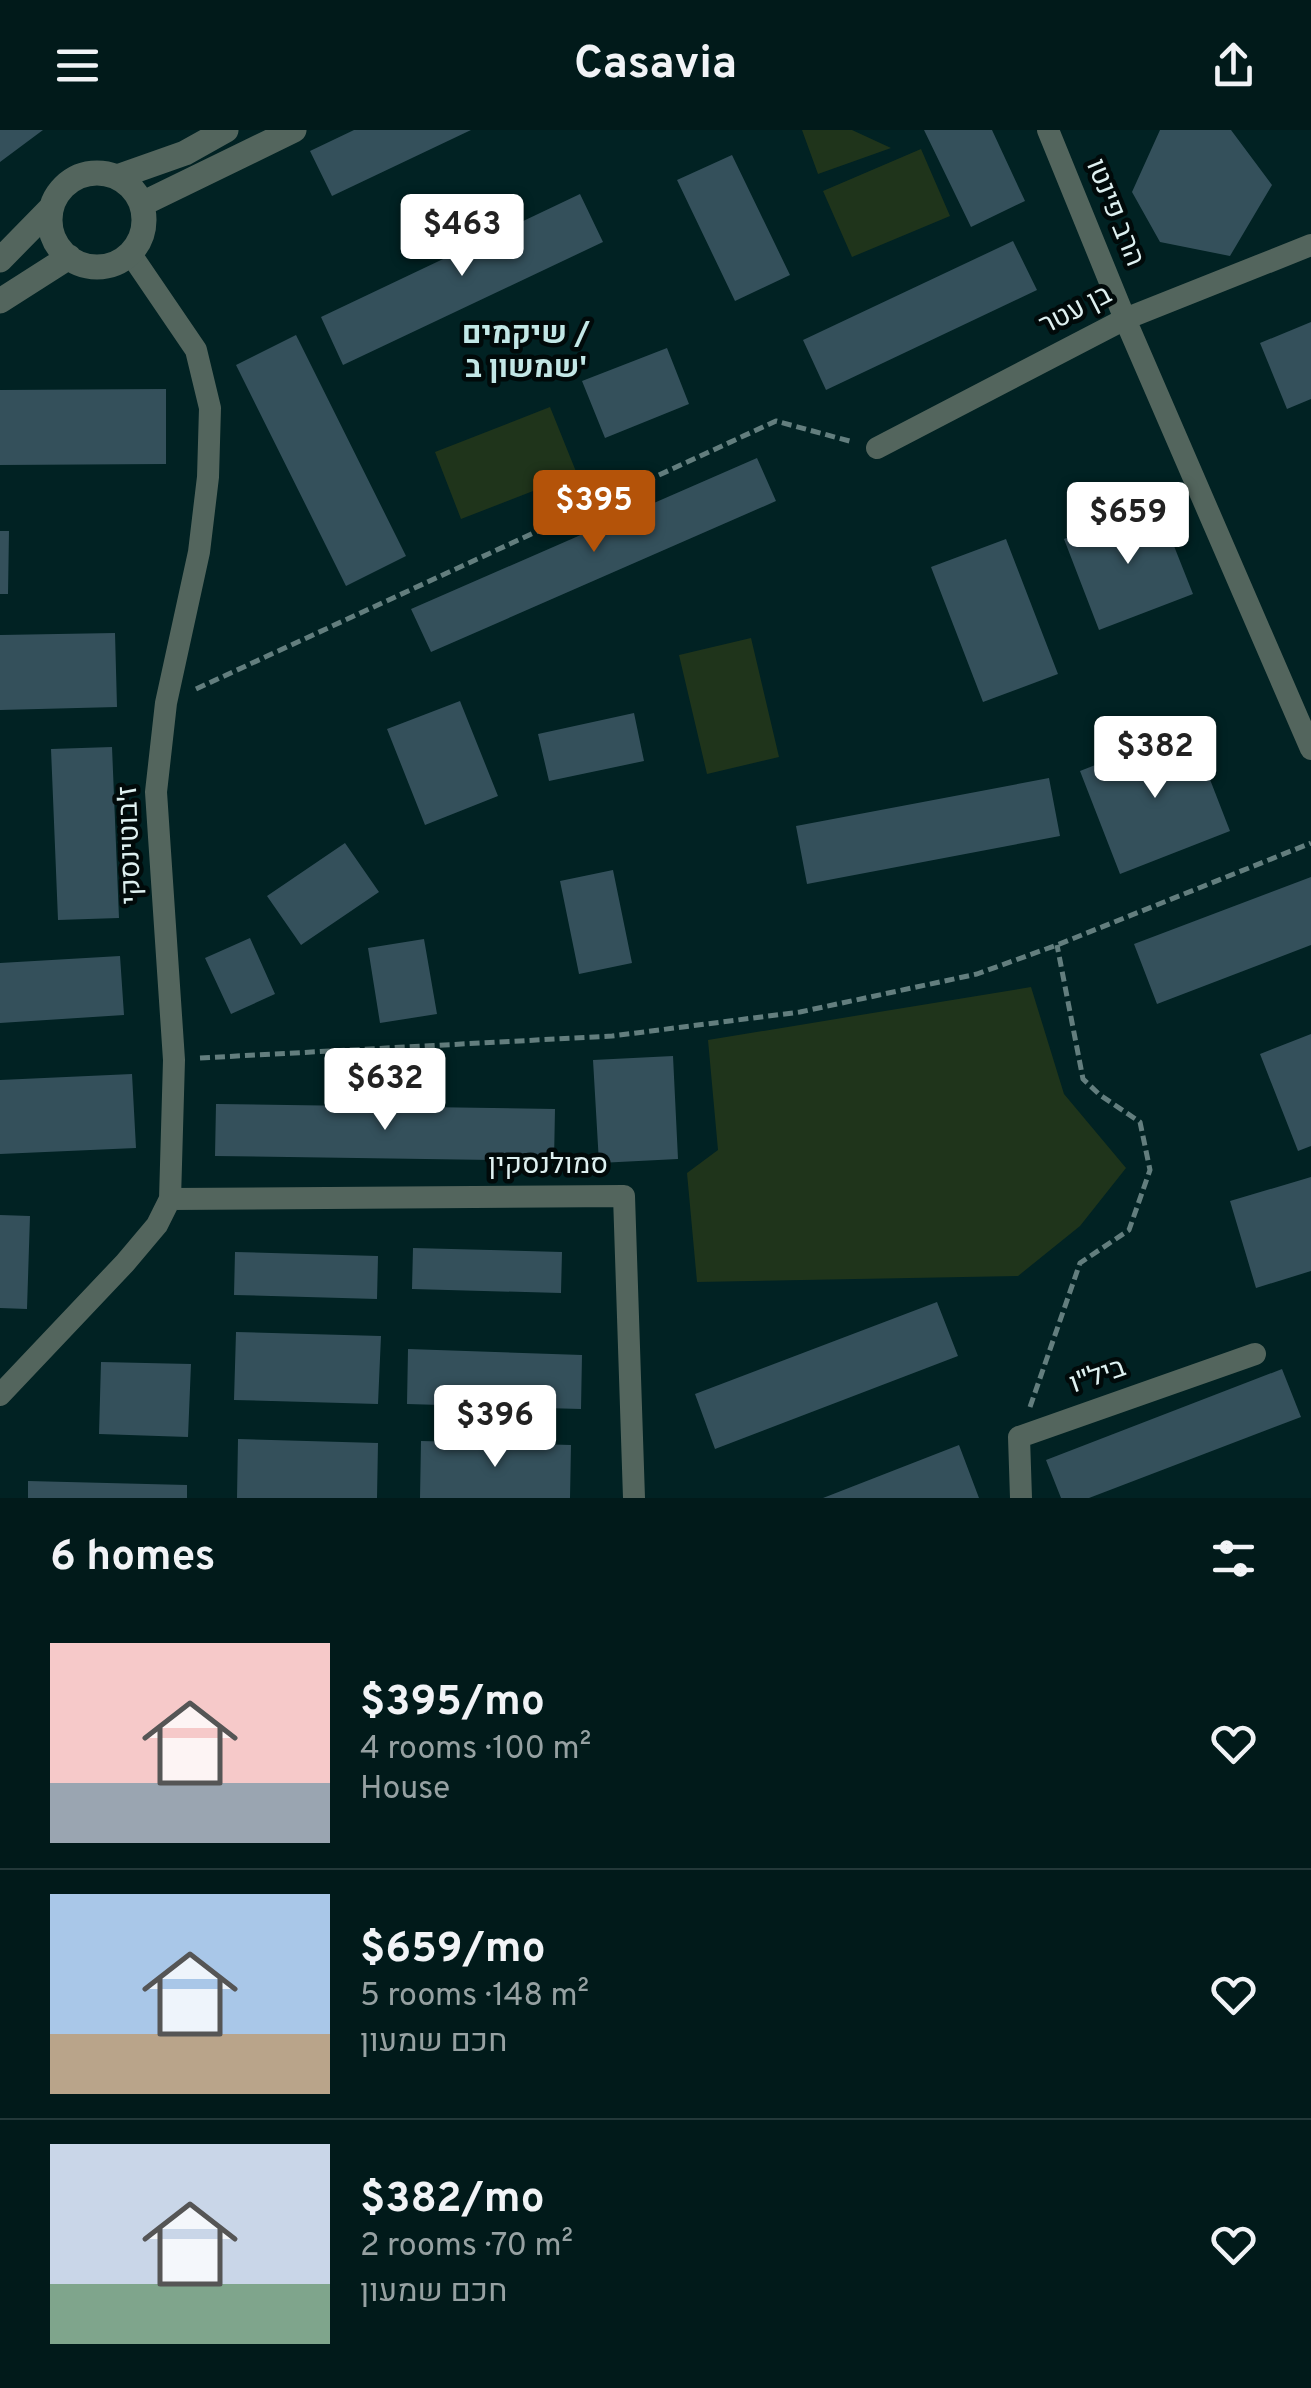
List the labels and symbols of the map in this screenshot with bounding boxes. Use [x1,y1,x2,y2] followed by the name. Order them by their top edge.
[1076,154,1152,272] street label: הרב פינטו
[403,194,521,279] pin: $463
[1034,277,1119,344] street label: בן עטר
[462,317,591,388] district label: שיקמים / שמשון ב'
[535,470,653,555] pin: $395
[1069,482,1187,567] pin: $659
[1096,716,1214,801] pin: $382
[111,785,151,905] street label: ז'בוטינסקי
[326,1048,444,1133] pin: $632
[488,1148,608,1184] street label: סמולנסקין
[1065,1351,1131,1403] street label: ביל"ו
[436,1385,554,1470] pin: $396

